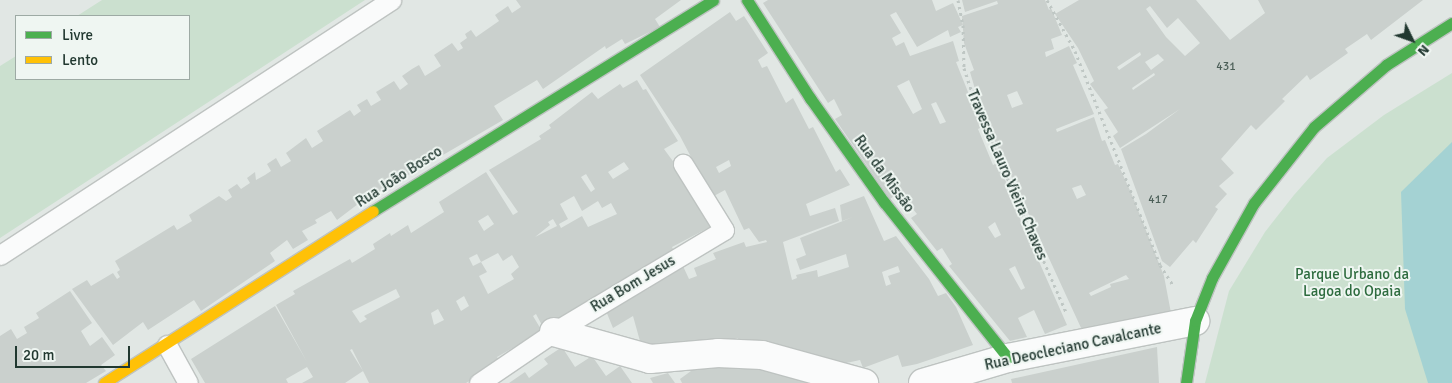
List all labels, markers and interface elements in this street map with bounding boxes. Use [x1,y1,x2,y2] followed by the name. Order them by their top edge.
[15,15,190,80] legend
[1387,15,1437,65] north arrow
[62,26,93,44] text: Livre
[1414,41,1433,60] text: N
[62,51,98,69] text: Lento
[1216,60,1236,74] house number: 431
[963,87,1051,263] street label: Travessa Lauro Vieira Chaves
[850,132,918,216] street label: Rua da Missão
[353,142,445,212] street label: Rua João Bosco
[1148,193,1168,207] house number: 417
[587,252,679,316] street label: Rua Bom Jesus
[1295,265,1409,300] park label: Parque Urbano da Lagoa do Opaia
[983,319,1163,375] street label: Rua Deocleciano Cavalcante
[18,336,132,368] scale bar
[23,346,54,364] text: 20 m

